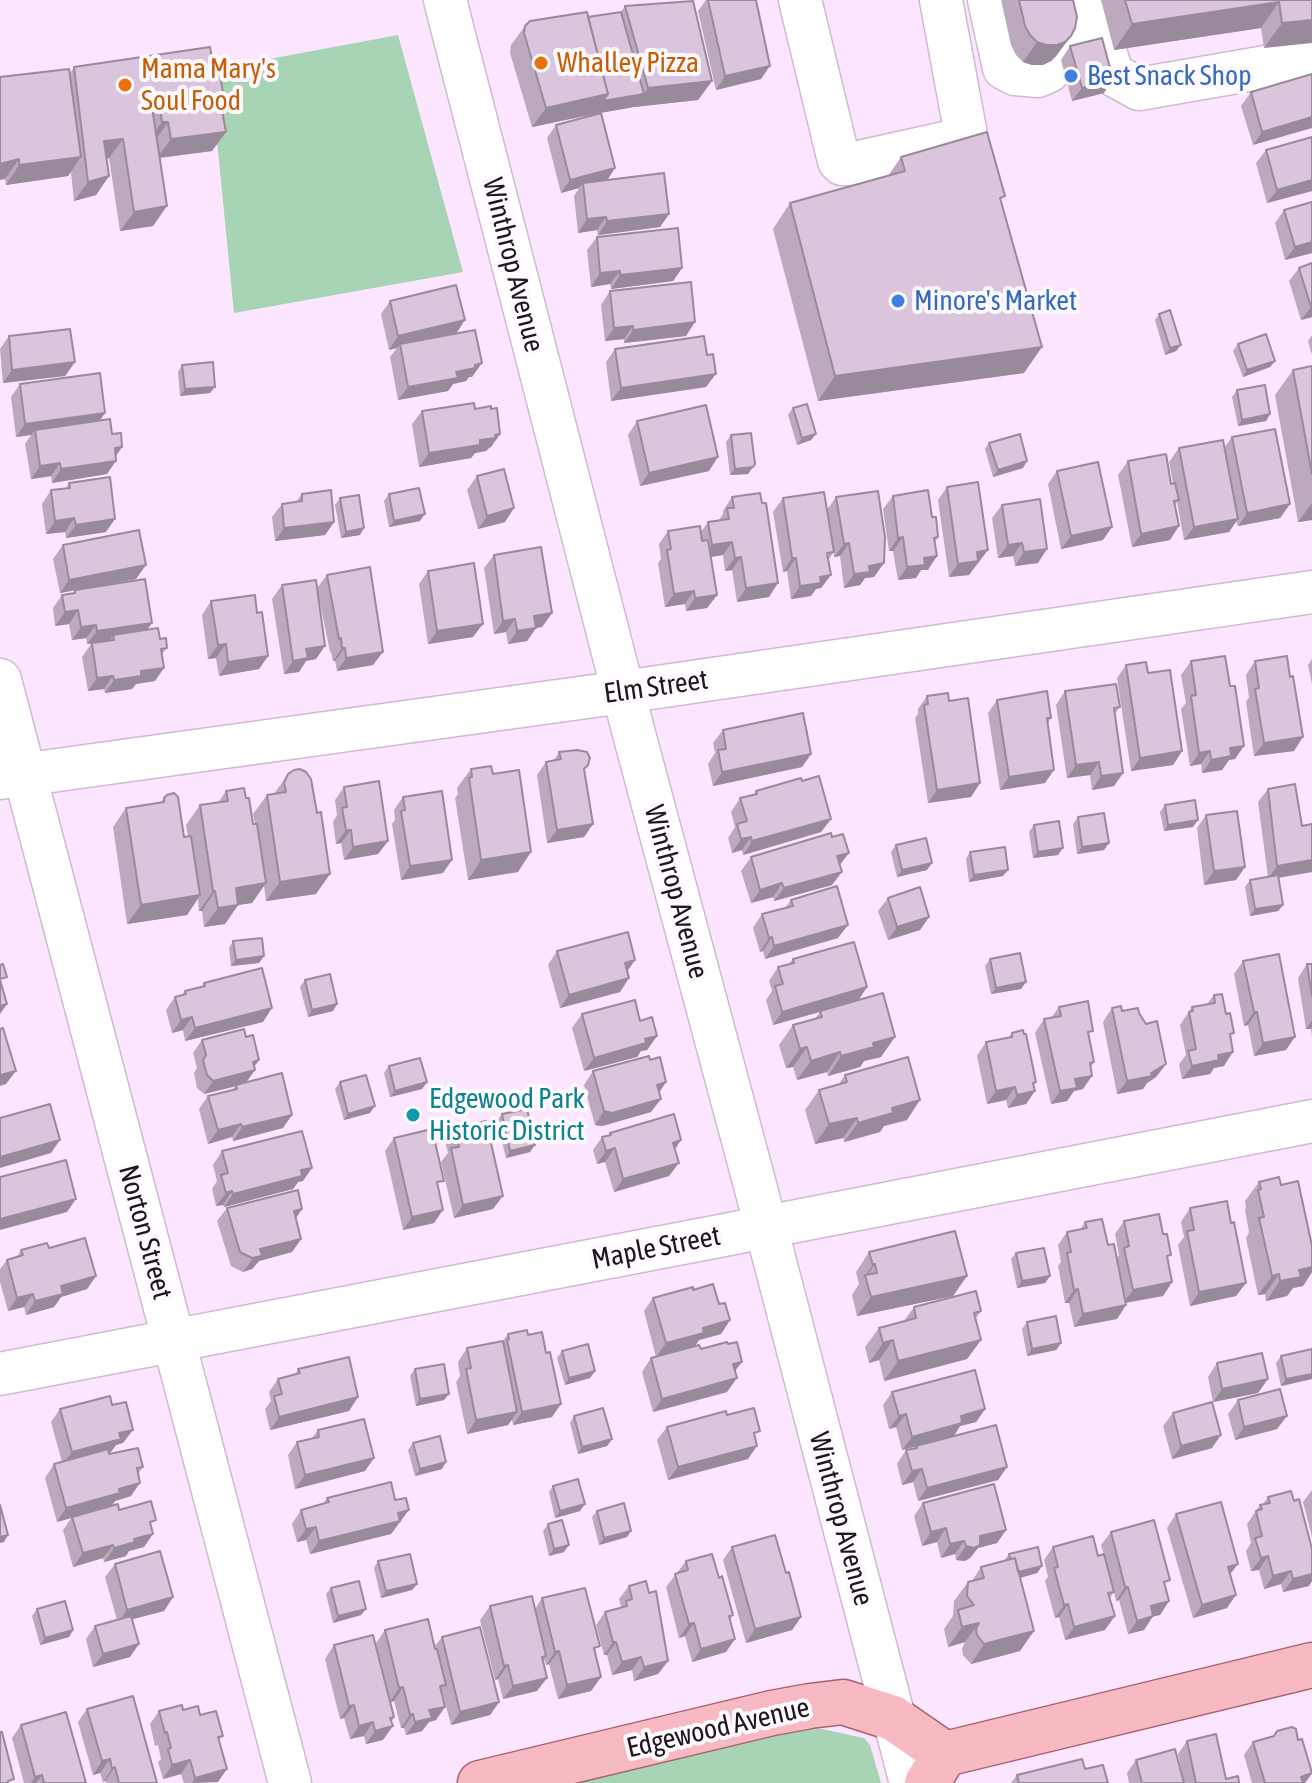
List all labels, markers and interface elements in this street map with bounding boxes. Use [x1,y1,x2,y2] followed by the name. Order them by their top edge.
[557,46,699,80] place label: Whalley Pizza
[141,52,276,118] place label: Mama Mary's Soul Food
[532,54,550,72] marker: Whalley Pizza
[1087,59,1251,93] place label: Best Snack Shop
[1062,67,1080,85] marker: Best Snack Shop
[116,76,134,94] marker: Mama Mary's Soul Food
[475,175,551,355] street label: Winthrop Avenue
[914,284,1077,318] place label: Minore's Market
[889,292,907,310] marker: Minore's Market
[602,663,710,711] street label: Elm Street
[637,802,715,982] street label: Winthrop Avenue
[429,1082,585,1148] place label: Edgewood Park Historic District
[404,1106,422,1124] marker: Edgewood Park Historic District
[111,1161,179,1303] street label: Norton Street
[589,1219,723,1277] street label: Maple Street
[802,1429,880,1609] street label: Winthrop Avenue
[623,1691,813,1765] street label: Edgewood Avenue

